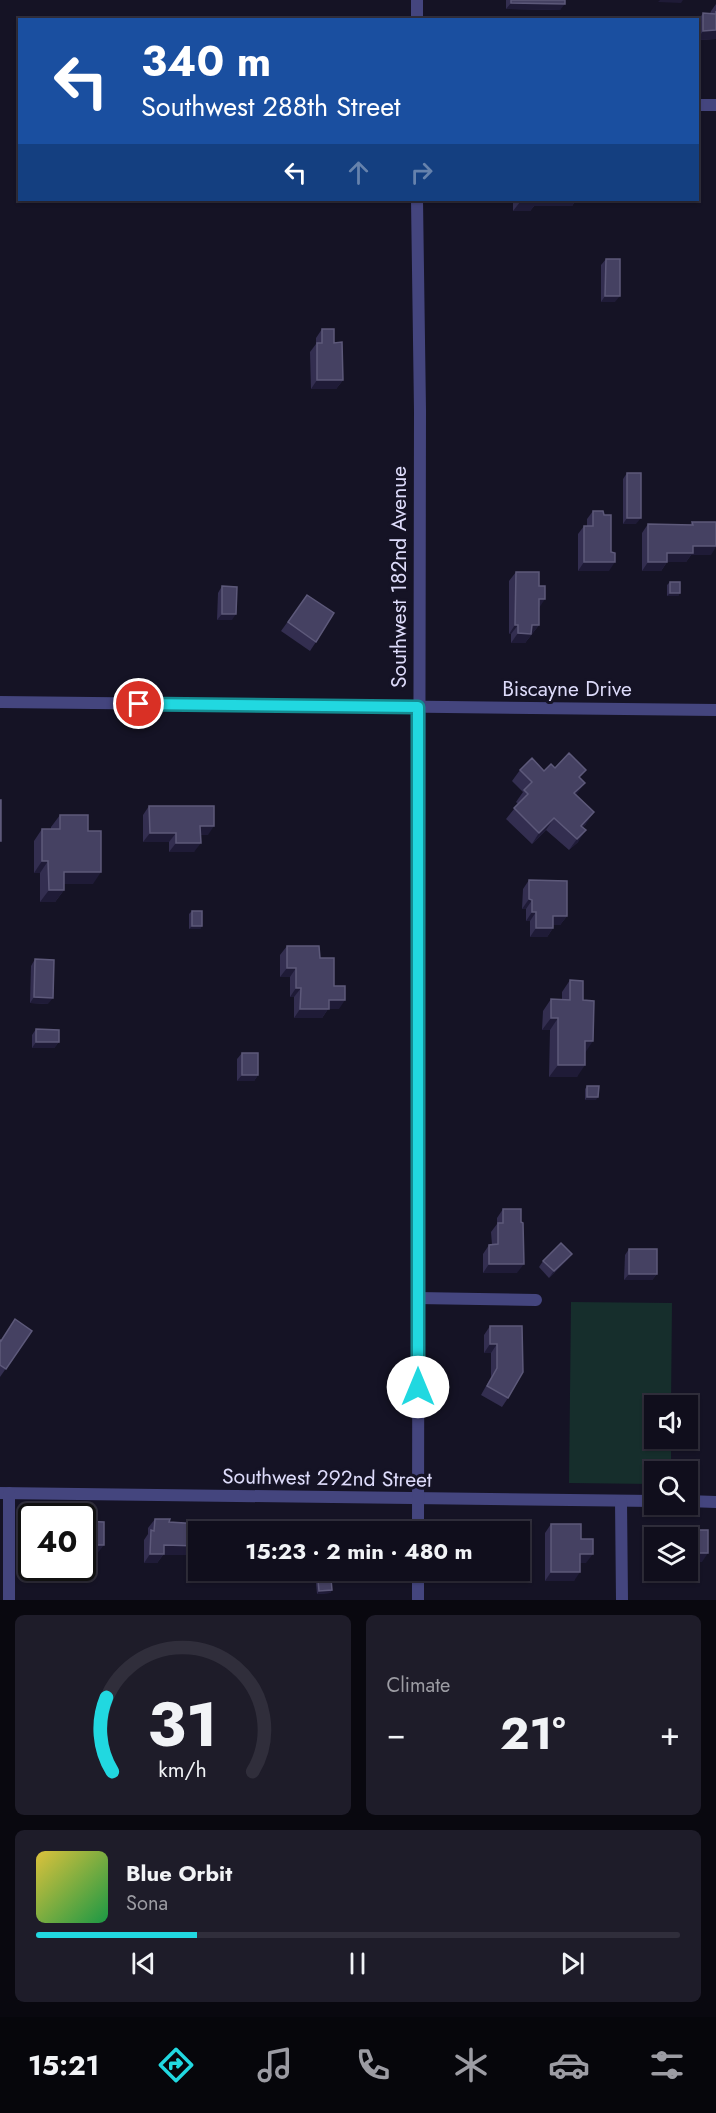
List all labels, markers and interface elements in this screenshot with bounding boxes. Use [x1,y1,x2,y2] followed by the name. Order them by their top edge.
[141,31,271,92] text: 340 m
[42,42,120,120] icon: left
[141,87,401,126] text: Southwest 288th Street
[279,156,312,189] icon: left
[342,156,375,189] icon: ahead
[405,156,438,189] icon: right
[384,466,414,688] street label: Southwest 182nd Avenue
[502,674,632,704] street label: Biscayne Drive
[113,678,164,729] pin
[122,687,155,720] icon: arrive
[386,1355,450,1419] position arrow
[644,1395,698,1581] map controls
[644,1395,698,1449] button: sound
[222,1461,432,1495] street label: Southwest 292nd Street
[644,1461,698,1515] button: search
[18,1503,96,1581] speed limit sign: 40
[644,1527,698,1581] button: layers
[245,1535,473,1567] text: 15:23 · 2 min · 480 m
[387,1671,450,1700] text: Climate
[147,1679,218,1769] text: 31
[500,1701,566,1766] text: 21°
[387,1710,406,1757] text: −
[660,1710,680,1757] text: +
[159,1754,207,1785] text: km/h
[126,1857,232,1889] text: Blue Orbit
[126,1889,168,1918] text: Sona
[127,1947,160,1980] icon: previous
[341,1947,374,1980] icon: pause
[556,1947,589,1980] icon: next
[155,2044,197,2086] icon: directions
[254,2044,296,2086] icon: music
[352,2044,394,2086] icon: phone
[450,2044,492,2086] icon: climate
[548,2044,590,2086] icon: car
[646,2044,688,2086] icon: filters
[28,2046,99,2085] text: 15:21

